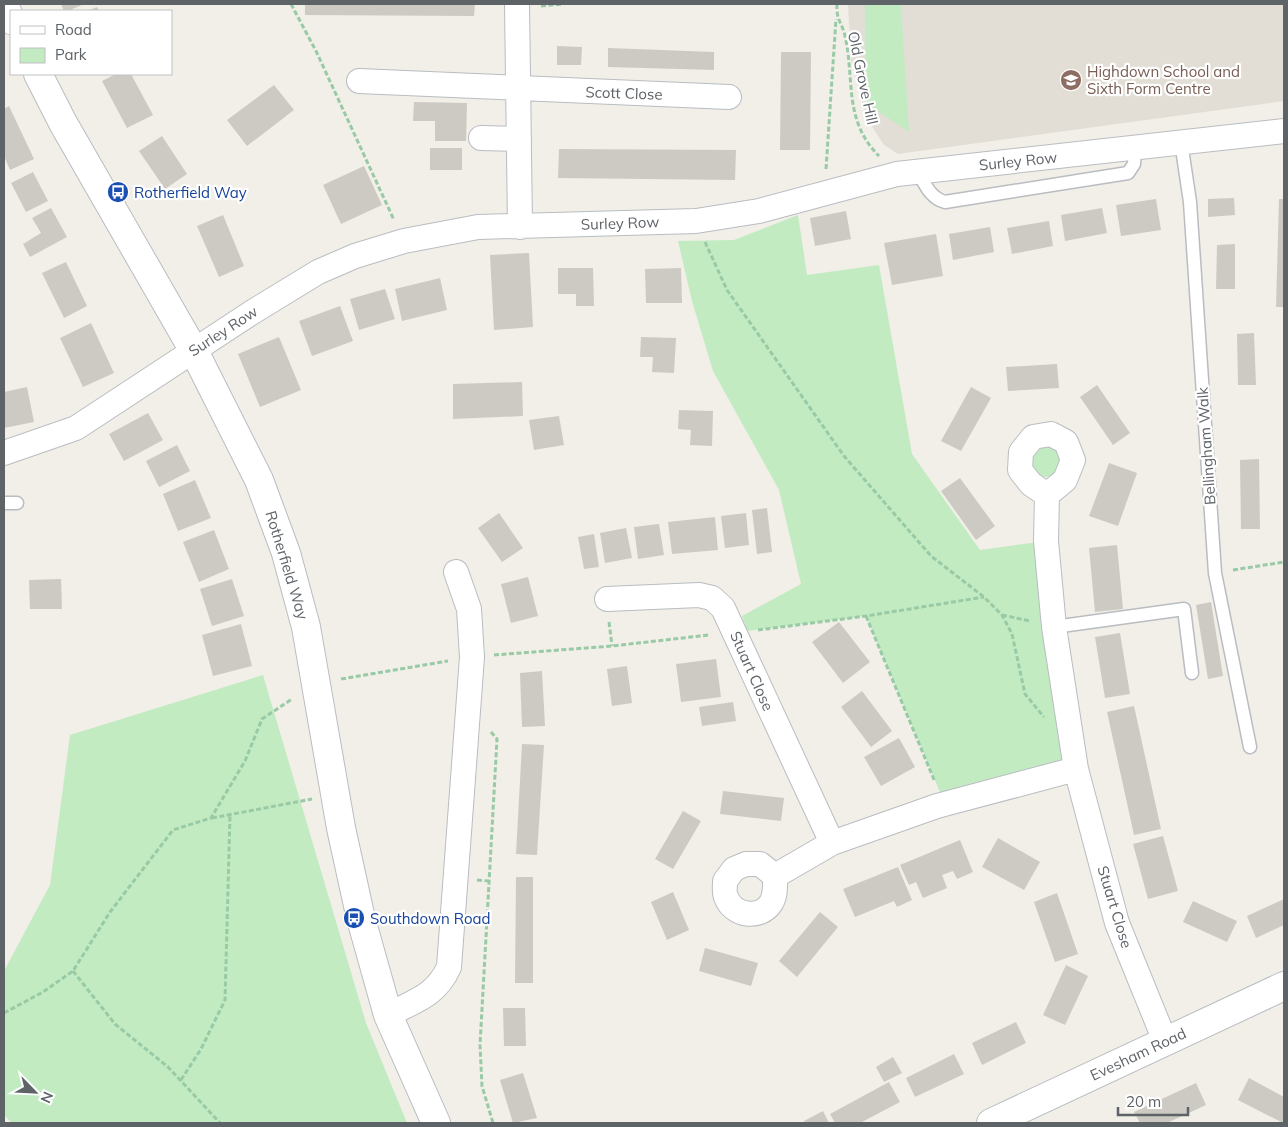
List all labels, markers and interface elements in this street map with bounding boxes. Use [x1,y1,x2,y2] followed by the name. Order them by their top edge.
[10,10,172,75] legend
[55,20,92,39] text: Road
[844,30,882,126] street label: Old Grove Hill
[55,45,87,64] text: Park
[1087,62,1240,98] place label: Highdown School and Sixth Form Centre
[1059,68,1083,92] school or university icon: Highdown School and Sixth Form Centre
[585,82,663,104] street label: Scott Close
[978,147,1058,175] street label: Surley Row
[106,180,130,204] bus stop icon: Rotherfield Way
[134,183,247,202] place label: Rotherfield Way
[580,212,660,234] street label: Surley Row
[185,302,261,360] street label: Surley Row
[1192,386,1220,505] street label: Bellingham Walk
[261,508,313,622] street label: Rotherfield Way
[726,628,778,714] street label: Stuart Close
[1093,863,1137,951] street label: Stuart Close
[342,906,366,930] bus stop icon: Southdown Road
[370,909,491,928] place label: Southdown Road
[1087,1023,1189,1085] street label: Evesham Road
[10,1067,60,1117] north arrow
[1118,1084,1188,1116] scale bar
[37,1089,57,1106] text: N
[1126,1092,1161,1111] text: 20 m

